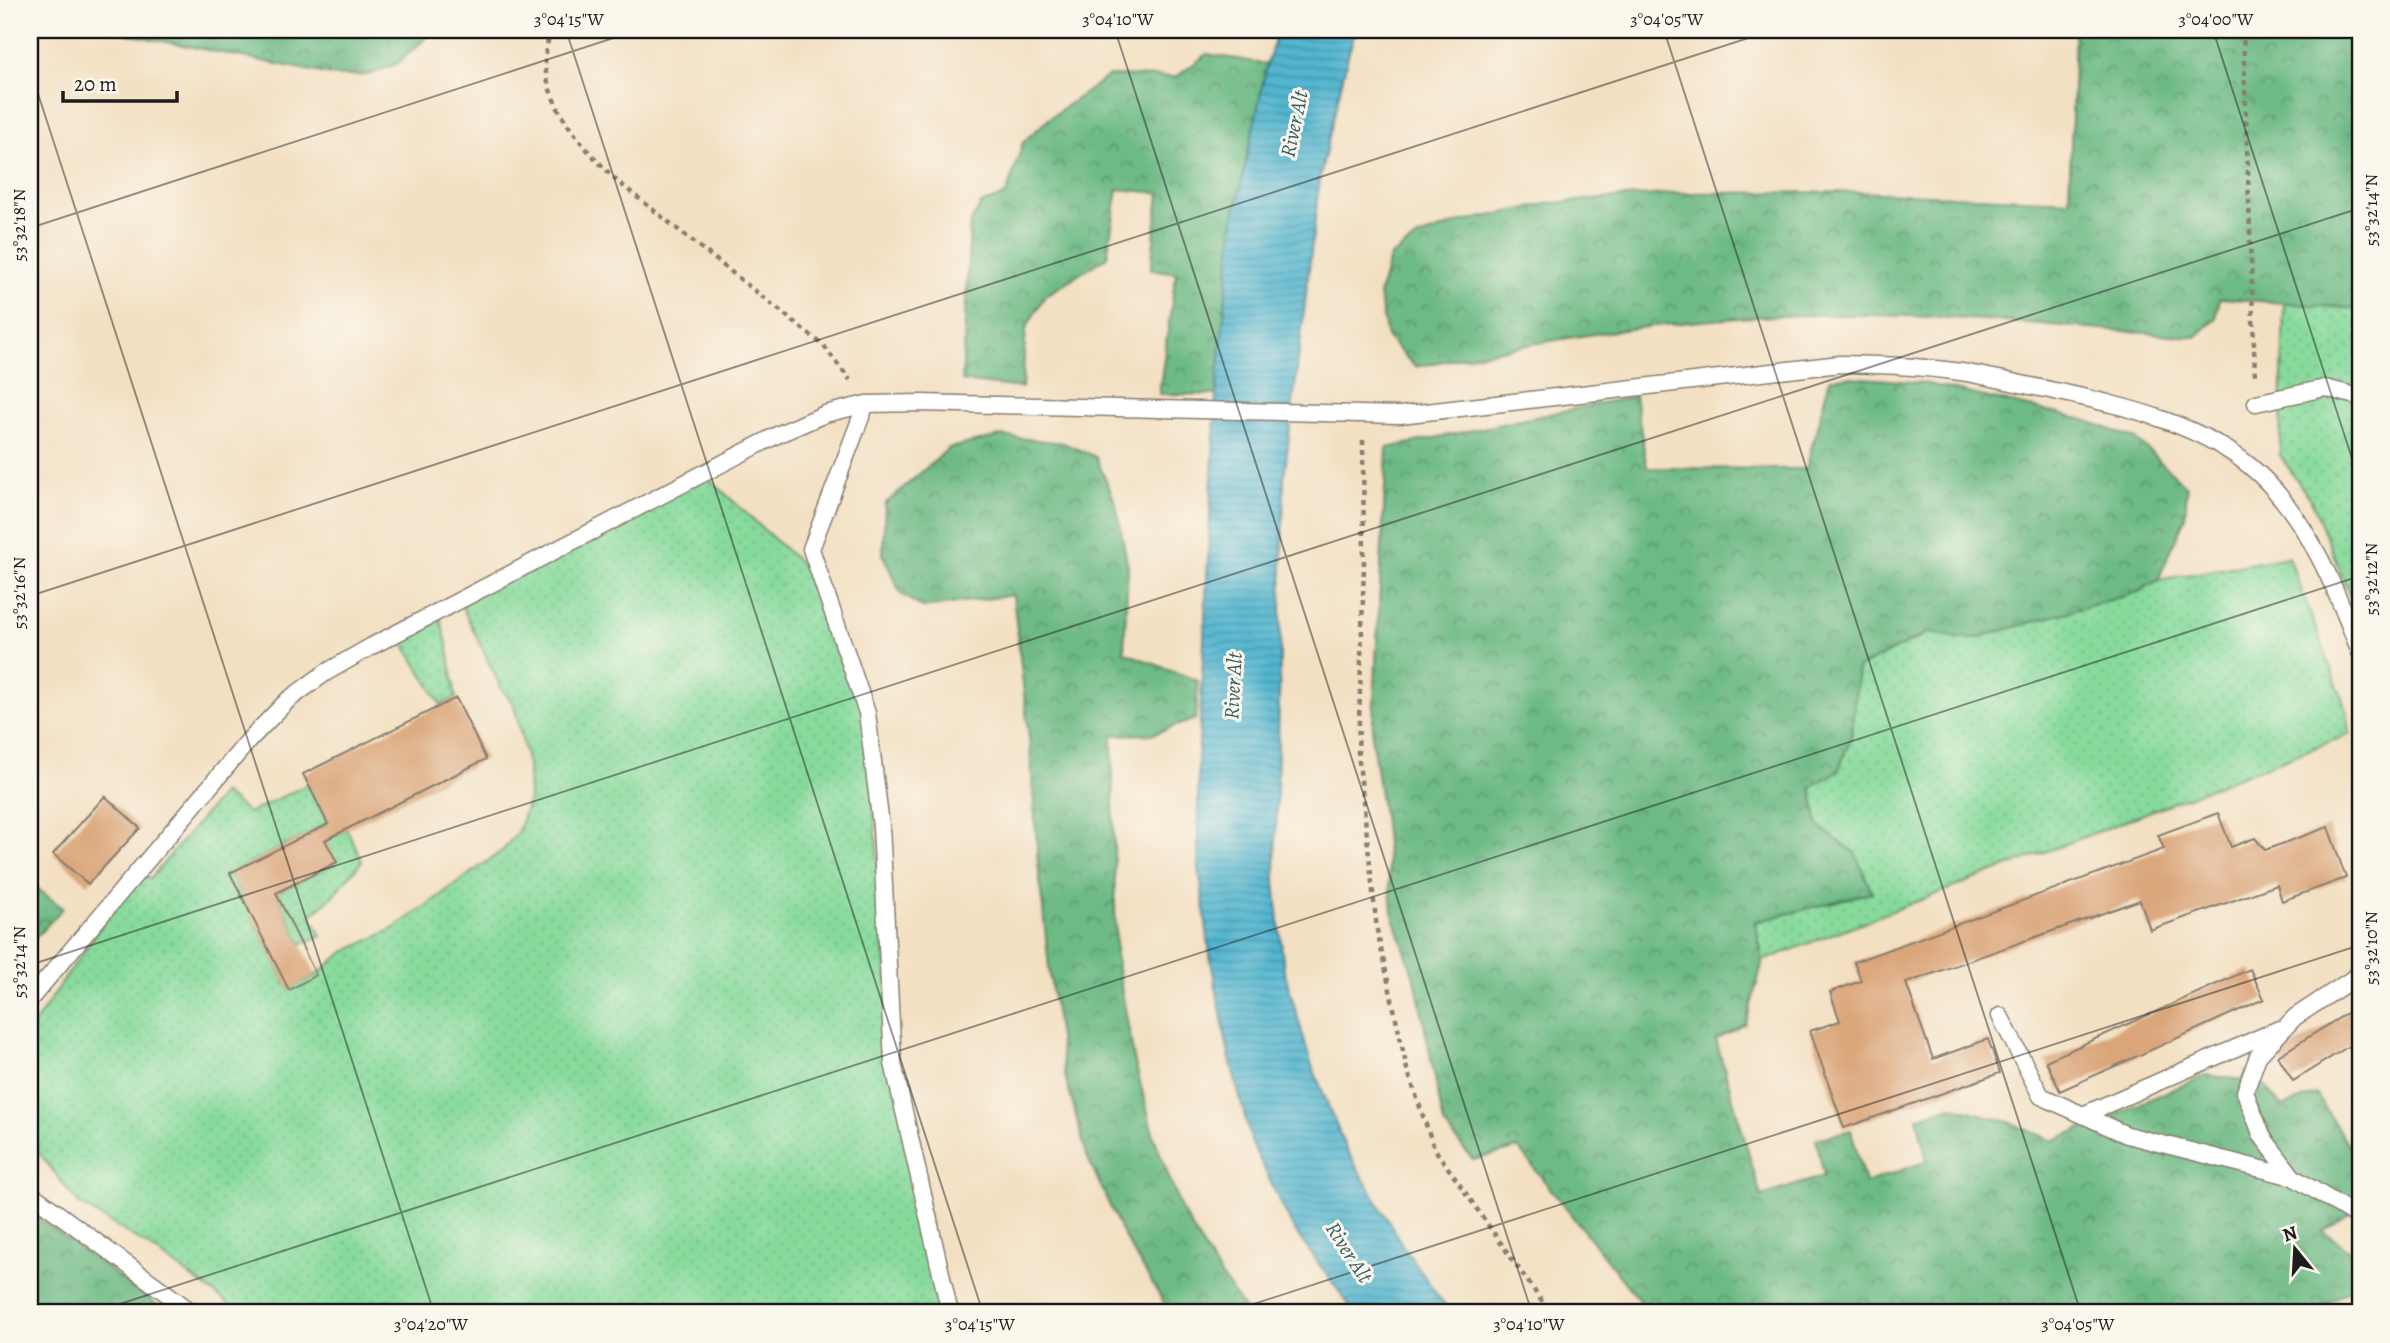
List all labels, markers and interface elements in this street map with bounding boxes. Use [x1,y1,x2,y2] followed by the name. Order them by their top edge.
[534,7,604,31] text: 3°04'15"W
[1082,7,1154,31] text: 3°04'10"W
[1630,7,1704,31] text: 3°04'05"W
[2178,7,2254,31] text: 3°04'00"W
[63,60,177,104] scale bar
[74,70,117,98] text: 20 m
[1273,87,1315,160] water label: River Alt
[2359,174,2383,246] text: 53°32'14"N
[7,188,31,262] text: 53°32'18"N
[2359,543,2383,615] text: 53°32'12"N
[7,557,31,629] text: 53°32'16"N
[1217,651,1249,720] water label: River Alt
[2359,911,2383,985] text: 53°32'10"N
[7,926,31,998] text: 53°32'14"N
[2260,1214,2330,1284] north arrow
[1319,1216,1380,1289] water label: River Alt
[2279,1219,2301,1248] text: N
[394,1312,468,1336] text: 3°04'20"W
[945,1312,1015,1336] text: 3°04'15"W
[1493,1312,1565,1336] text: 3°04'10"W
[2041,1312,2115,1336] text: 3°04'05"W

